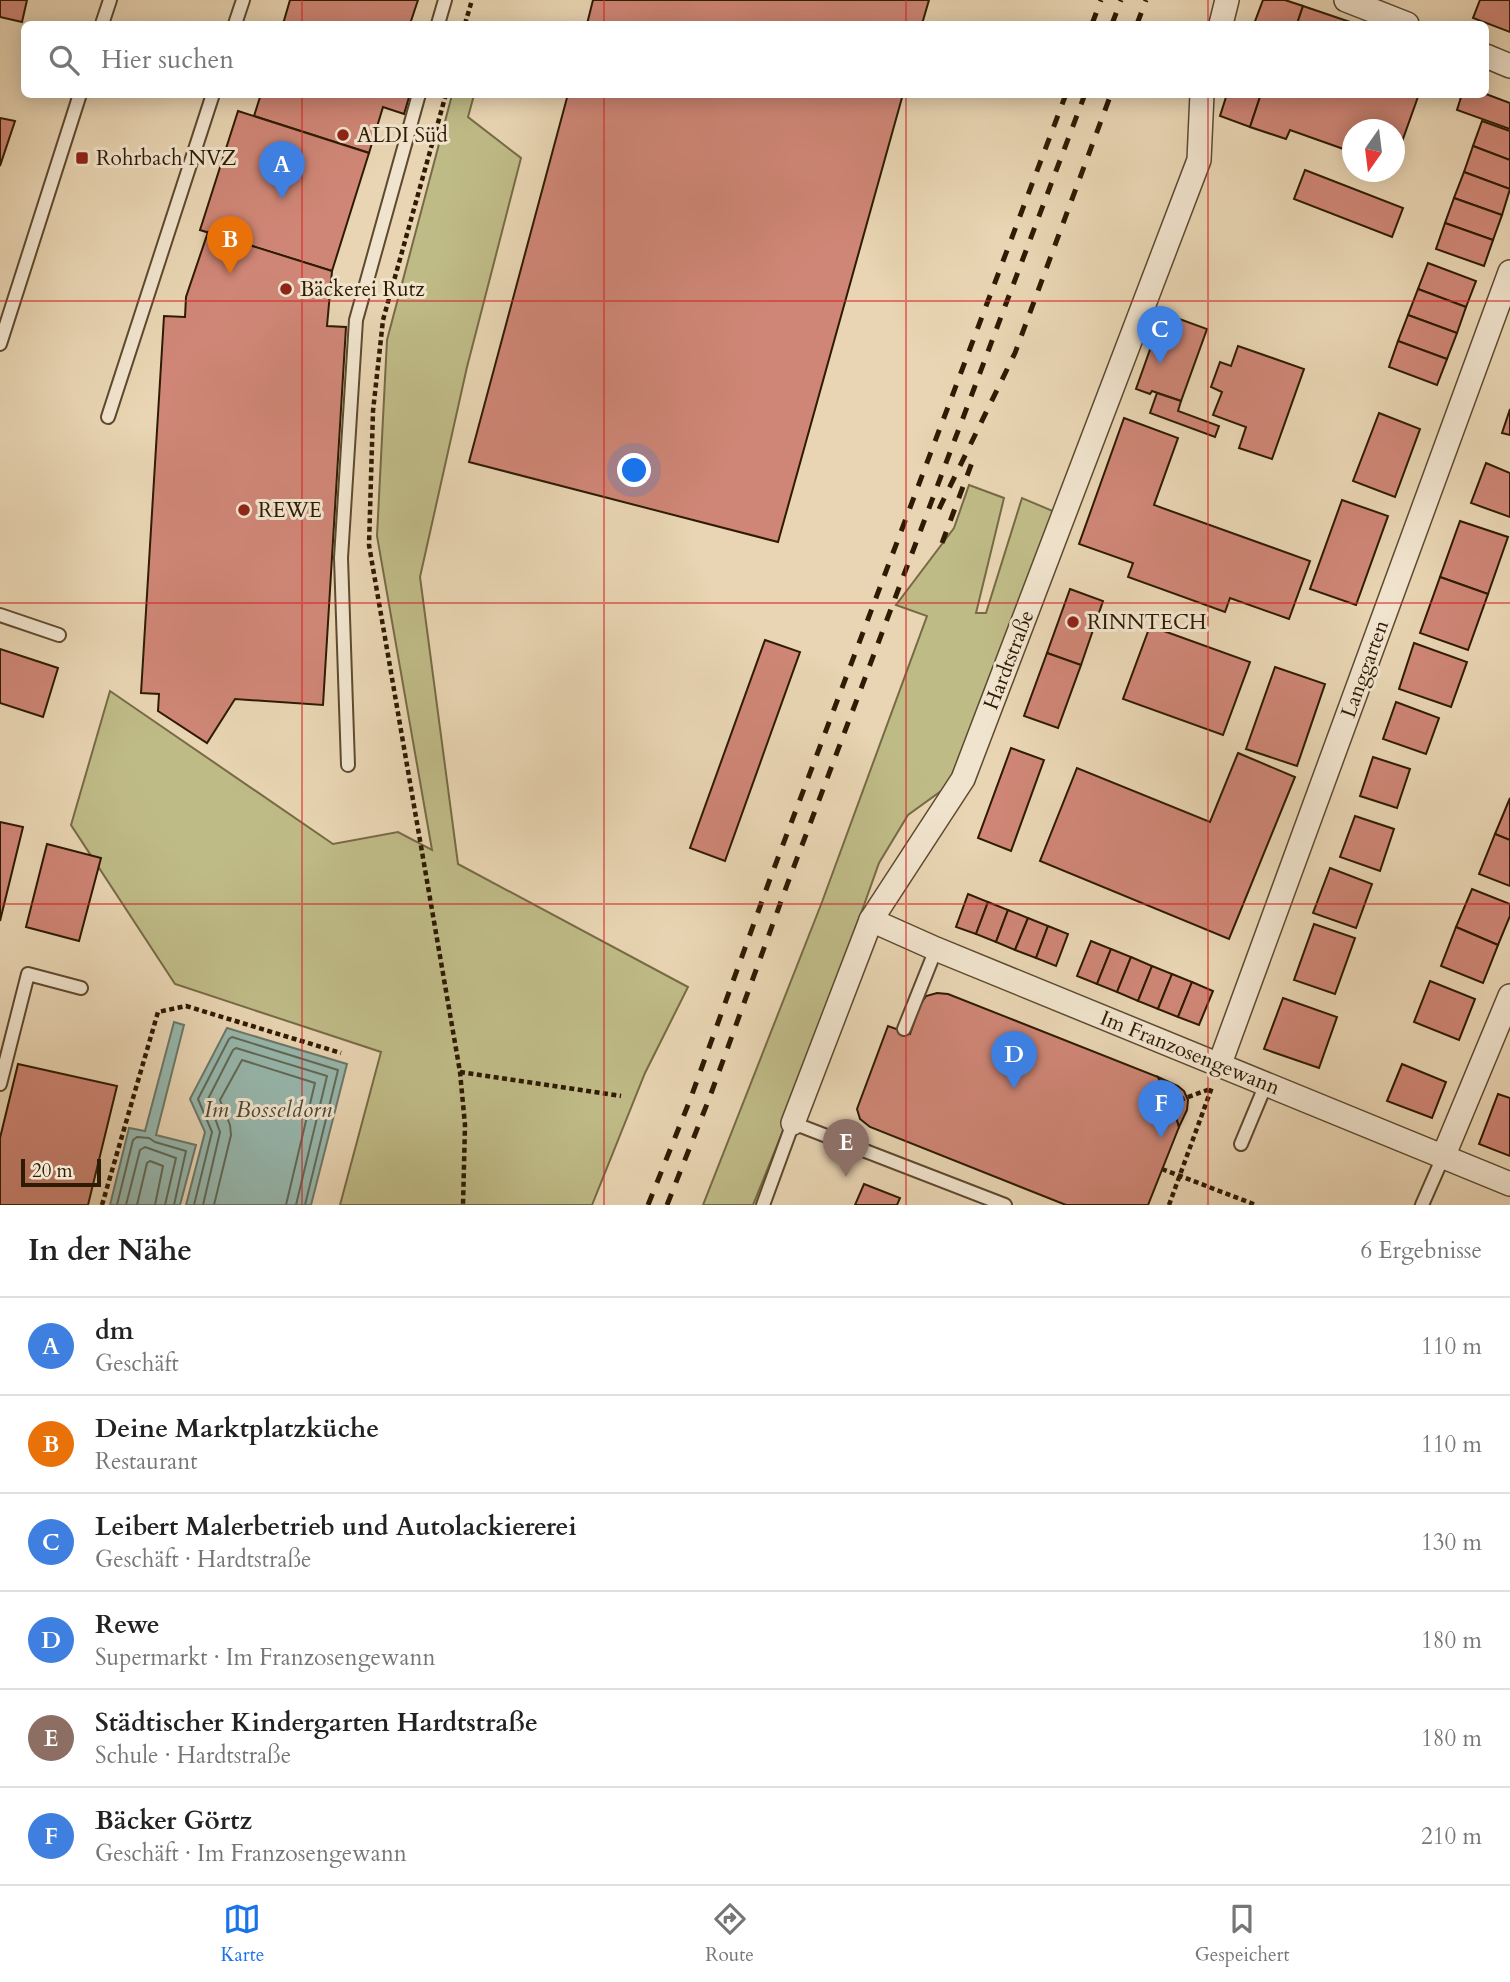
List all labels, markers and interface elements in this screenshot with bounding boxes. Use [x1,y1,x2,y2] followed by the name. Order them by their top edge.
[21,21,1489,98] search box
[45,41,83,79] icon: search
[101,42,234,77] text: Hier suchen
[1342,119,1405,182] north arrow
[357,121,448,150] place label: ALDI Süd
[335,127,351,143] marker: ALDI Süd
[259,141,305,199] pin: A
[96,144,237,173] place label: Rohrbach NVZ
[74,150,90,166] marker: Rohrbach NVZ
[207,216,253,274] pin: B
[300,275,425,304] place label: Bäckerei Rutz
[278,281,294,297] marker: Bäckerei Rutz
[1137,306,1183,364] pin: C
[617,453,651,487] your location
[258,496,322,525] place label: REWE
[236,502,252,518] marker: REWE
[977,606,1041,714] street label: Hardtstraße
[1087,608,1207,637] place label: RINNTECH
[1065,614,1081,630] marker: RINNTECH
[1334,616,1396,722] street label: Langgarten
[1096,1004,1284,1102] street label: Im Franzosengewann
[991,1031,1037,1089] pin: D
[1138,1080,1184,1138] pin: F
[204,1094,333,1125] water label: Im Bosseldorn
[823,1119,869,1177] pin: E
[21,1156,102,1188] scale bar
[32,1158,73,1184] text: 20 m
[28,1230,192,1271] text: In der Nähe
[1360,1235,1482,1266] text: 6 Ergebnisse
[95,1313,134,1348] text: dm
[42,1331,60,1362] text: A
[1421,1331,1482,1362] text: 110 m
[95,1348,179,1379] text: Geschäft
[95,1411,379,1446] text: Deine Marktplatzküche
[43,1429,59,1460] text: B
[1421,1429,1482,1460] text: 110 m
[95,1446,198,1477] text: Restaurant
[95,1509,577,1544] text: Leibert Malerbetrieb und Autolackiererei
[42,1527,60,1558] text: C
[1421,1527,1482,1558] text: 130 m
[95,1544,312,1575] text: Geschäft · Hardtstraße
[95,1607,160,1642] text: Rewe
[41,1625,61,1656] text: D
[1421,1625,1482,1656] text: 180 m
[95,1642,436,1673] text: Supermarkt · Im Franzosengewann
[95,1705,538,1740] text: Städtischer Kindergarten Hardtstraße
[44,1723,58,1754] text: E
[1421,1723,1482,1754] text: 180 m
[95,1740,291,1771] text: Schule · Hardtstraße
[95,1803,252,1838] text: Bäcker Görtz
[44,1821,58,1852] text: F
[1421,1821,1482,1852] text: 210 m
[95,1838,407,1869] text: Geschäft · Im Franzosengewann
[220,1900,264,1968] tab: Karte
[705,1900,754,1968] tab: Route
[1195,1900,1290,1968] tab: Gespeichert

